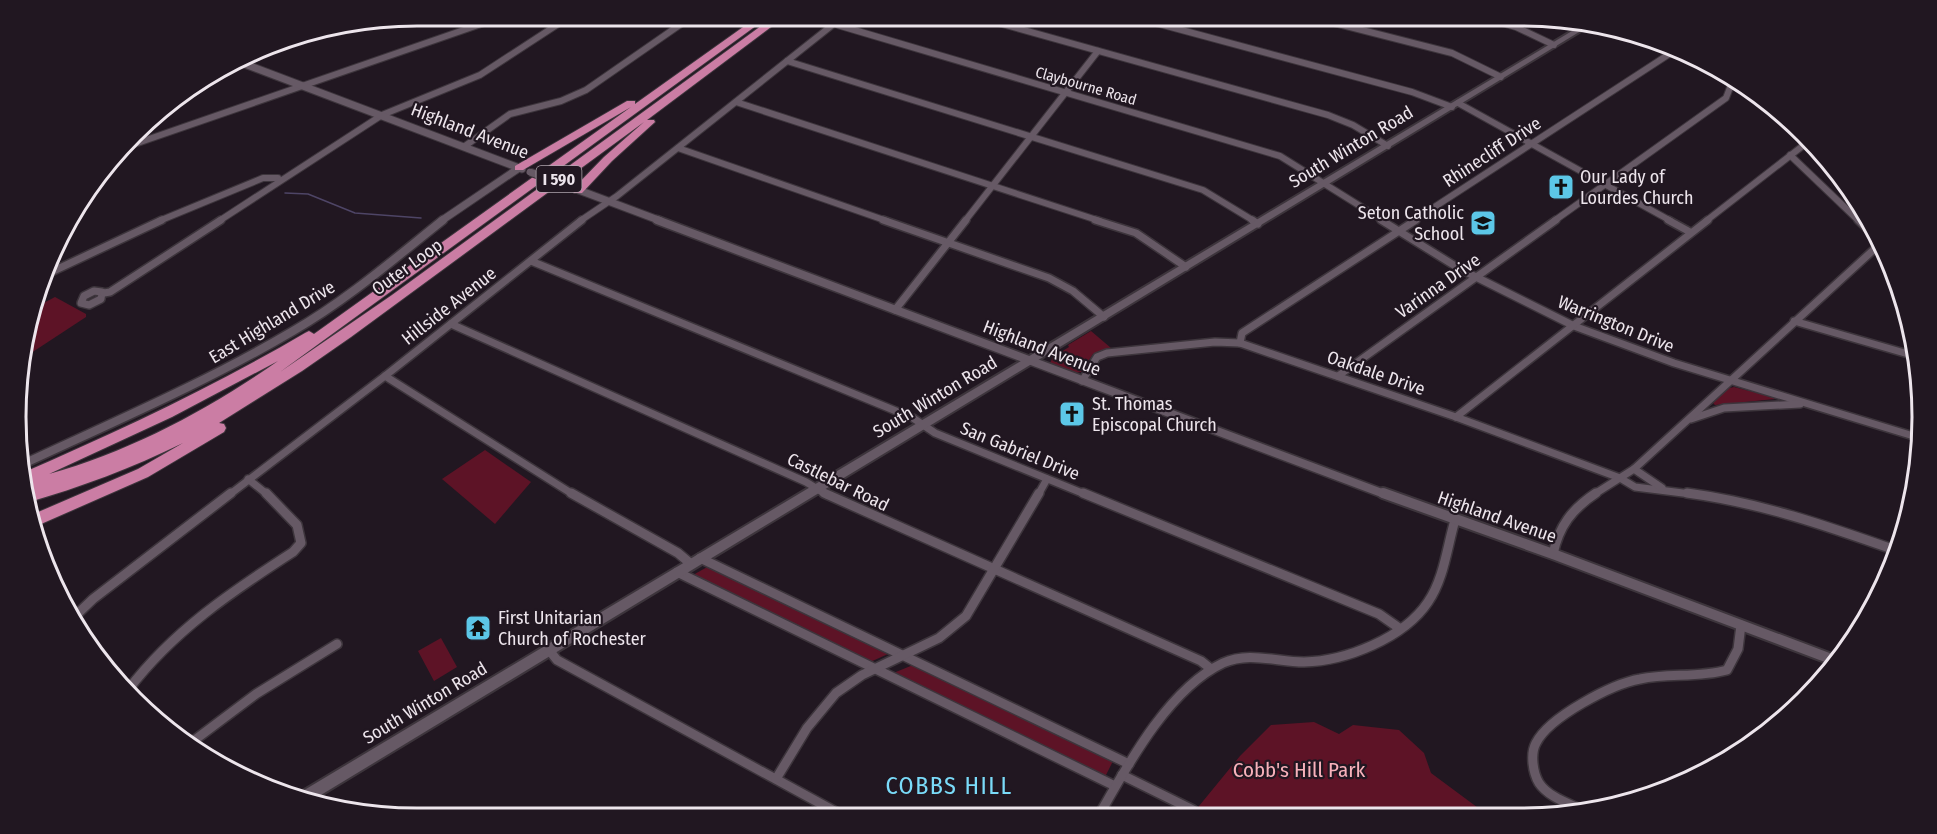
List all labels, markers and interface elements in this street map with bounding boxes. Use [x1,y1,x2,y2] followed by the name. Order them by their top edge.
[1034,63,1138,109] street label: Claybourne Road
[408,98,532,164] street label: Highland Avenue
[1285,101,1417,193] street label: South Winton Road
[1439,112,1545,192] street label: Rhinecliff Drive
[536,166,582,192] road number: I 590
[1580,166,1694,209] place label: Our Lady of Lourdes Church
[1546,172,1576,202] church icon: Our Lady of Lourdes Church
[1358,202,1464,245] place label: Seton Catholic School
[1468,208,1498,238] school or university icon: Seton Catholic School
[367,234,447,300] street label: Outer Loop
[1391,249,1485,323] street label: Varinna Drive
[397,262,501,350] street label: Hillside Avenue
[205,276,339,368] street label: East Highland Drive
[1555,291,1678,357] street label: Warrington Drive
[980,315,1104,381] street label: Highland Avenue
[1324,346,1428,400] street label: Oakdale Drive
[869,351,1001,443] street label: South Winton Road
[1092,393,1217,436] place label: St. Thomas Episcopal Church
[1057,399,1087,429] church icon: St. Thomas Episcopal Church
[957,417,1083,485] street label: San Gabriel Drive
[783,448,893,516] street label: Castlebar Road
[1435,486,1559,548] street label: Highland Avenue
[498,607,647,650] place label: First Unitarian Church of Rochester
[463,613,493,643] temple icon: First Unitarian Church of Rochester
[359,657,491,749] street label: South Winton Road
[1233,757,1366,783] park label: Cobb's Hill Park
[885,772,1013,800] district label: COBBS HILL

